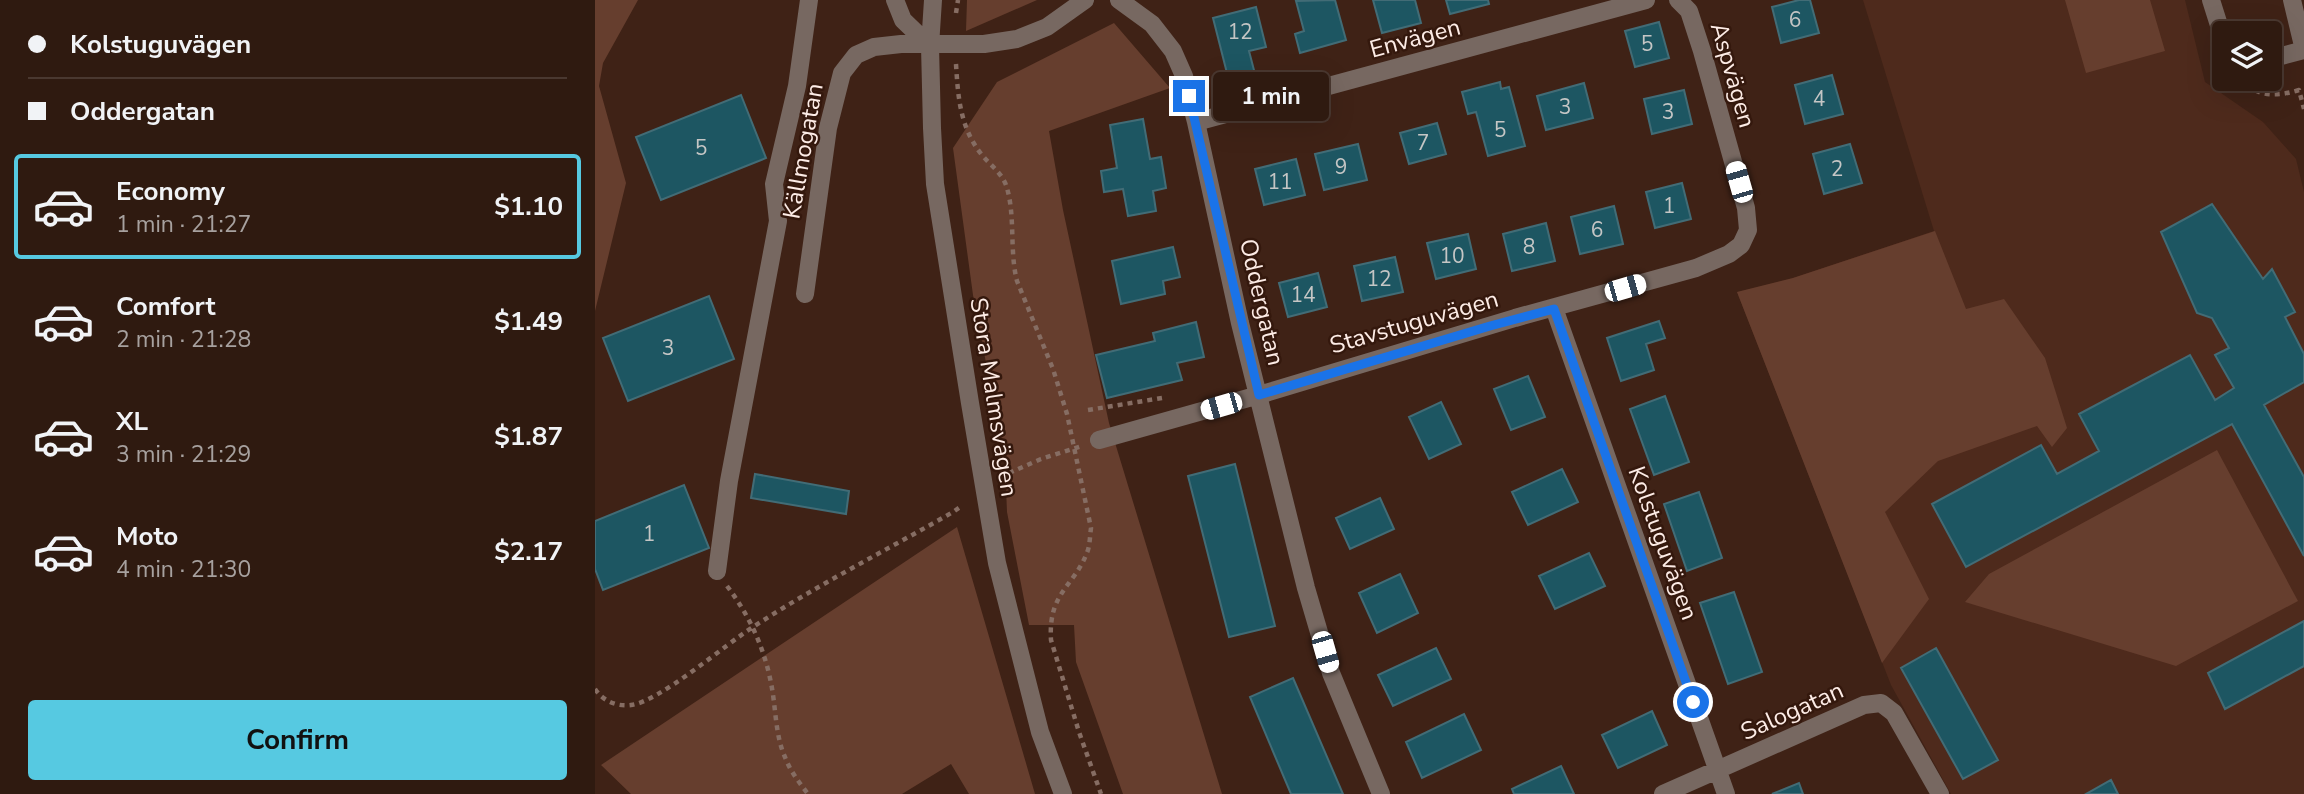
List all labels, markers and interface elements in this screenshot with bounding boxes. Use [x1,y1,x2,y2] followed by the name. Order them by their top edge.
[1789,6,1801,34] house number: 6
[1366,11,1464,65] street label: Envägen
[1227,18,1253,46] house number: 12
[1703,19,1763,131] street label: Aspvägen
[2212,21,2282,91] map controls
[2212,21,2282,91] button: layers
[70,27,251,62] text: Kolstuguvägen
[1641,30,1653,58] house number: 5
[1213,72,1329,120] callout: 1 min
[1173,80,1205,112] route end
[775,81,831,221] street label: Källmogatan
[1241,81,1301,112] text: 1 min
[1813,85,1825,113] house number: 4
[1559,93,1571,121] house number: 3
[70,94,215,129] text: Oddergatan
[1662,98,1674,126] house number: 3
[1494,116,1506,144] house number: 5
[1417,129,1429,157] house number: 7
[695,134,707,162] house number: 5
[1335,153,1347,181] house number: 9
[1831,155,1843,183] house number: 2
[1724,159,1755,205] car
[1267,168,1293,196] house number: 11
[116,174,225,209] text: Economy
[32,175,95,238] icon: car
[494,189,563,224] text: $1.10
[1663,192,1675,220] house number: 1
[116,209,251,240] text: 1 min · 21:27
[1591,216,1603,244] house number: 6
[1523,233,1535,261] house number: 8
[1232,235,1292,369] street label: Oddergatan
[1439,242,1465,270] house number: 10
[1366,265,1392,293] house number: 12
[1602,272,1649,304] car
[1290,281,1316,309] house number: 14
[1326,283,1502,361] street label: Stavstuguvägen
[116,289,216,324] text: Comfort
[32,290,95,353] icon: car
[962,295,1026,499] street label: Stora Malmsvägen
[494,304,563,339] text: $1.49
[116,324,251,355] text: 2 min · 21:28
[662,334,674,362] house number: 3
[1198,390,1245,422] car
[116,404,148,439] text: XL
[32,405,95,468] icon: car
[494,419,563,454] text: $1.87
[116,439,251,470] text: 3 min · 21:29
[1620,462,1706,624] street label: Kolstuguvägen
[116,519,178,554] text: Moto
[32,520,95,583] icon: car
[643,520,655,548] house number: 1
[494,534,563,569] text: $2.17
[116,554,251,585] text: 4 min · 21:30
[1310,629,1341,675] car
[1736,674,1848,748] street label: Salogatan
[1677,686,1709,718] route start
[28,700,567,780] button: Confirm

